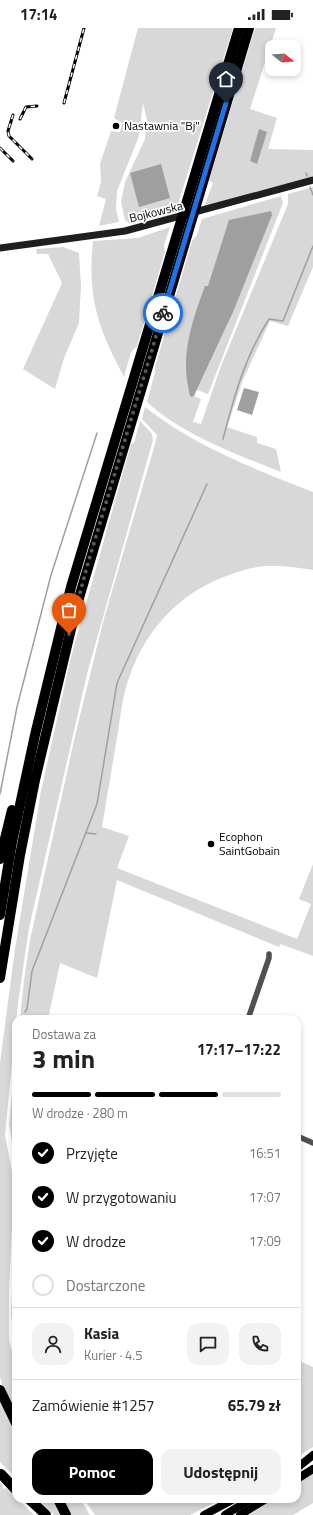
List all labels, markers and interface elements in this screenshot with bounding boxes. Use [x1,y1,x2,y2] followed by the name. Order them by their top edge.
[20,3,57,26] text: 17:14
[265,40,301,76] north arrow
[265,40,301,76] map controls
[209,62,243,103] pin
[215,68,237,90] icon: home
[124,116,200,135] place label: Nastawnia "Bj"
[111,121,121,131] marker: Nastawnia "Bj"
[127,196,185,227] street label: Bojkowska
[143,293,183,333] courier
[152,302,174,324] icon: bike
[52,593,86,634] pin
[58,599,80,621] icon: bag
[219,827,280,860] place label: Ecophon SaintGobain
[206,839,216,849] marker: Ecophon SaintGobain
[32,1024,96,1044] text: Dostawa za
[197,1038,281,1061] text: 17:17–17:22
[32,1039,95,1078] text: 3 min
[32,1103,128,1123] text: W drodze · 280 m
[32,1142,54,1164] icon: check
[66,1142,118,1165] text: Przyjęte
[249,1143,281,1163] text: 16:51
[32,1186,54,1208] icon: check
[66,1186,176,1209] text: W przygotowaniu
[249,1187,281,1207] text: 17:07
[32,1230,54,1252] icon: check
[66,1230,126,1253] text: W drodze
[249,1231,281,1251] text: 17:09
[66,1274,145,1297] text: Dostarczone
[84,1322,119,1345] text: Kasia
[32,1323,74,1365] button: person
[187,1323,229,1365] button: chat
[239,1323,281,1365] button: phone
[84,1345,142,1365] text: Kurier · 4.5
[32,1394,154,1417] text: Zamówienie #1257
[228,1394,281,1417] text: 65.79 zł
[32,1449,153,1495] button: Pomoc
[161,1449,281,1495] button: Udostępnij

